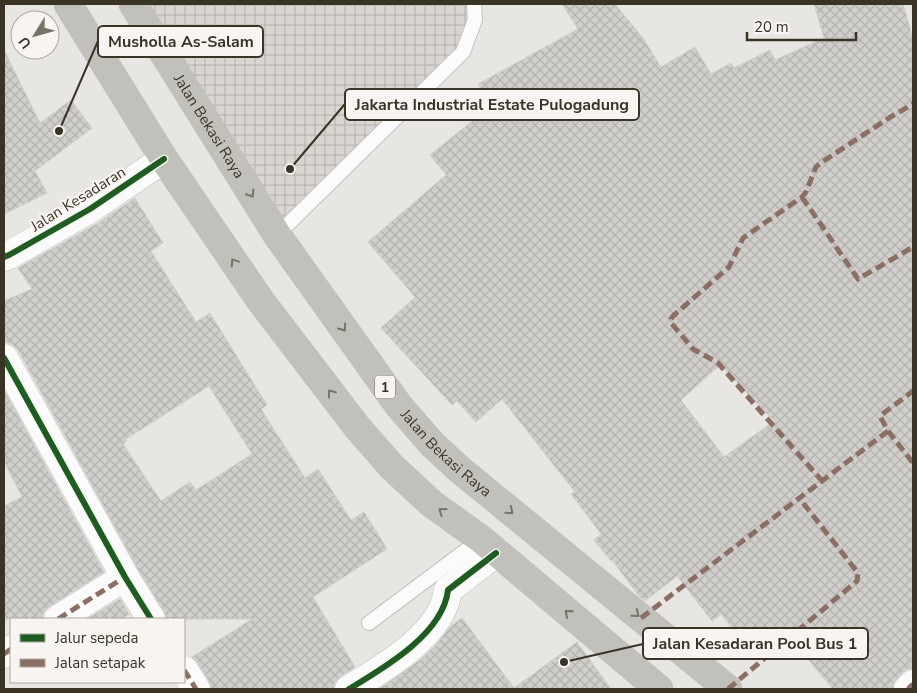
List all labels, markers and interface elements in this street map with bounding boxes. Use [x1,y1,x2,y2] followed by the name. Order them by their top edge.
[10,10,60,60] north arrow
[747,10,856,42] scale bar
[754,17,789,37] text: 20 m
[98,26,263,57] callout: Musholla As-Salam
[108,31,254,53] text: Musholla As-Salam
[14,33,36,52] text: U
[169,70,249,182] street label: Jalan Bekasi Raya
[345,89,639,120] callout: Jakarta Industrial Estate Pulogadung
[354,94,629,116] text: Jakarta Industrial Estate Pulogadung
[26,162,129,237] street label: Jalan Kesadaran
[245,188,254,197] one-way arrow
[231,259,240,268] one-way arrow
[337,322,346,331] one-way arrow
[375,376,395,398] road number: 1
[328,389,337,399] one-way arrow
[395,404,496,502] street label: Jalan Bekasi Raya
[505,506,514,515] one-way arrow
[438,508,448,517] one-way arrow
[630,609,639,617] one-way arrow
[565,610,574,619] one-way arrow
[10,618,185,683] legend
[54,628,139,648] text: Jalur sepeda
[643,628,868,659] callout: Jalan Kesadaran Pool Bus 1
[652,633,857,655] text: Jalan Kesadaran Pool Bus 1
[54,653,146,673] text: Jalan setapak

